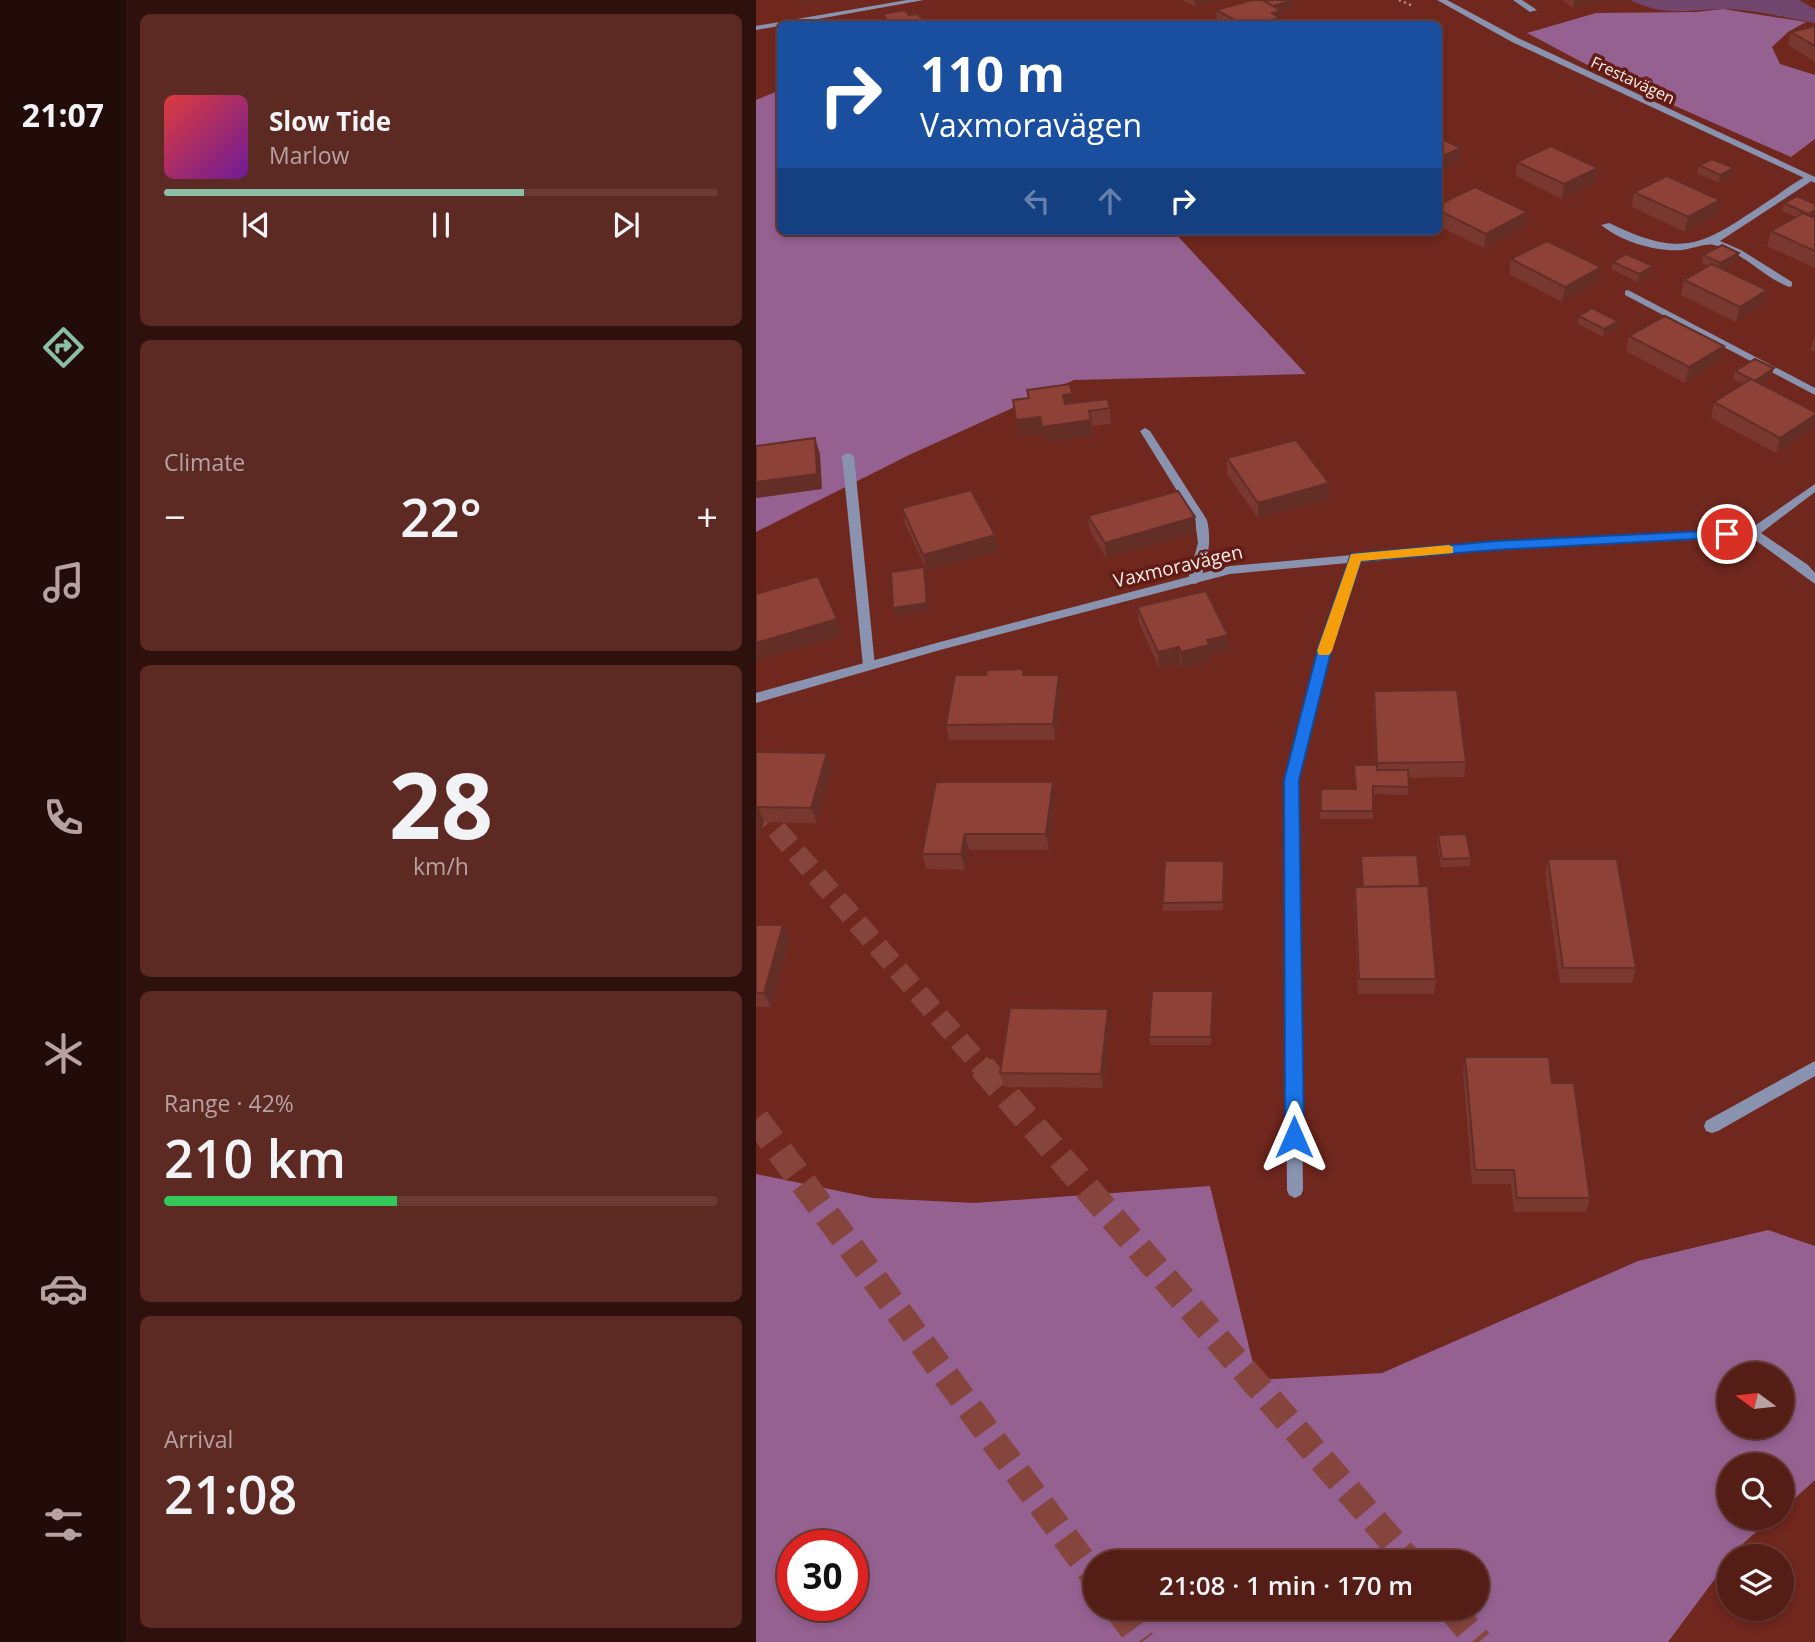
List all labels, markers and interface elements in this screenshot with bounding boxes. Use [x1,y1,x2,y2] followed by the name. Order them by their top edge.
[920,40,1065,106] text: 110 m
[805,49,896,140] icon: right
[1587,51,1679,109] street label: Frestavägen
[22,93,104,136] text: 21:07
[269,103,391,139] text: Slow Tide
[920,103,1142,146] text: Vaxmoravägen
[269,139,349,171] text: Marlow
[1018,182,1056,220] icon: left
[1091,182,1129,220] icon: ahead
[1164,182,1202,220] icon: right
[237,206,275,244] icon: previous
[422,206,460,244] icon: pause
[607,206,645,244] icon: next
[39,323,88,372] icon: directions
[164,446,245,478] text: Climate
[400,481,482,552] text: 22°
[164,490,186,542] text: −
[696,490,718,542] text: +
[1697,504,1757,564] pin
[1708,515,1746,553] icon: arrive
[1111,539,1245,593] street label: Vaxmoravägen
[39,558,88,607] icon: music
[389,742,493,866] text: 28
[39,793,88,842] icon: phone
[413,850,469,882] text: km/h
[39,1029,88,1078] icon: climate
[164,1087,294,1119] text: Range · 42%
[1257,1100,1331,1174] position arrow
[164,1122,346,1193] text: 210 km
[39,1264,88,1313] icon: car
[1717,1362,1794,1438] north arrow
[1717,1362,1794,1621] map controls
[164,1423,233,1455] text: Arrival
[1717,1453,1794,1530] button: search
[164,1458,297,1529] text: 21:08
[39,1500,88,1549] icon: filters
[777,1530,868,1621] speed limit sign: 30
[1717,1544,1794,1621] button: layers
[1159,1567,1413,1603] text: 21:08 · 1 min · 170 m

